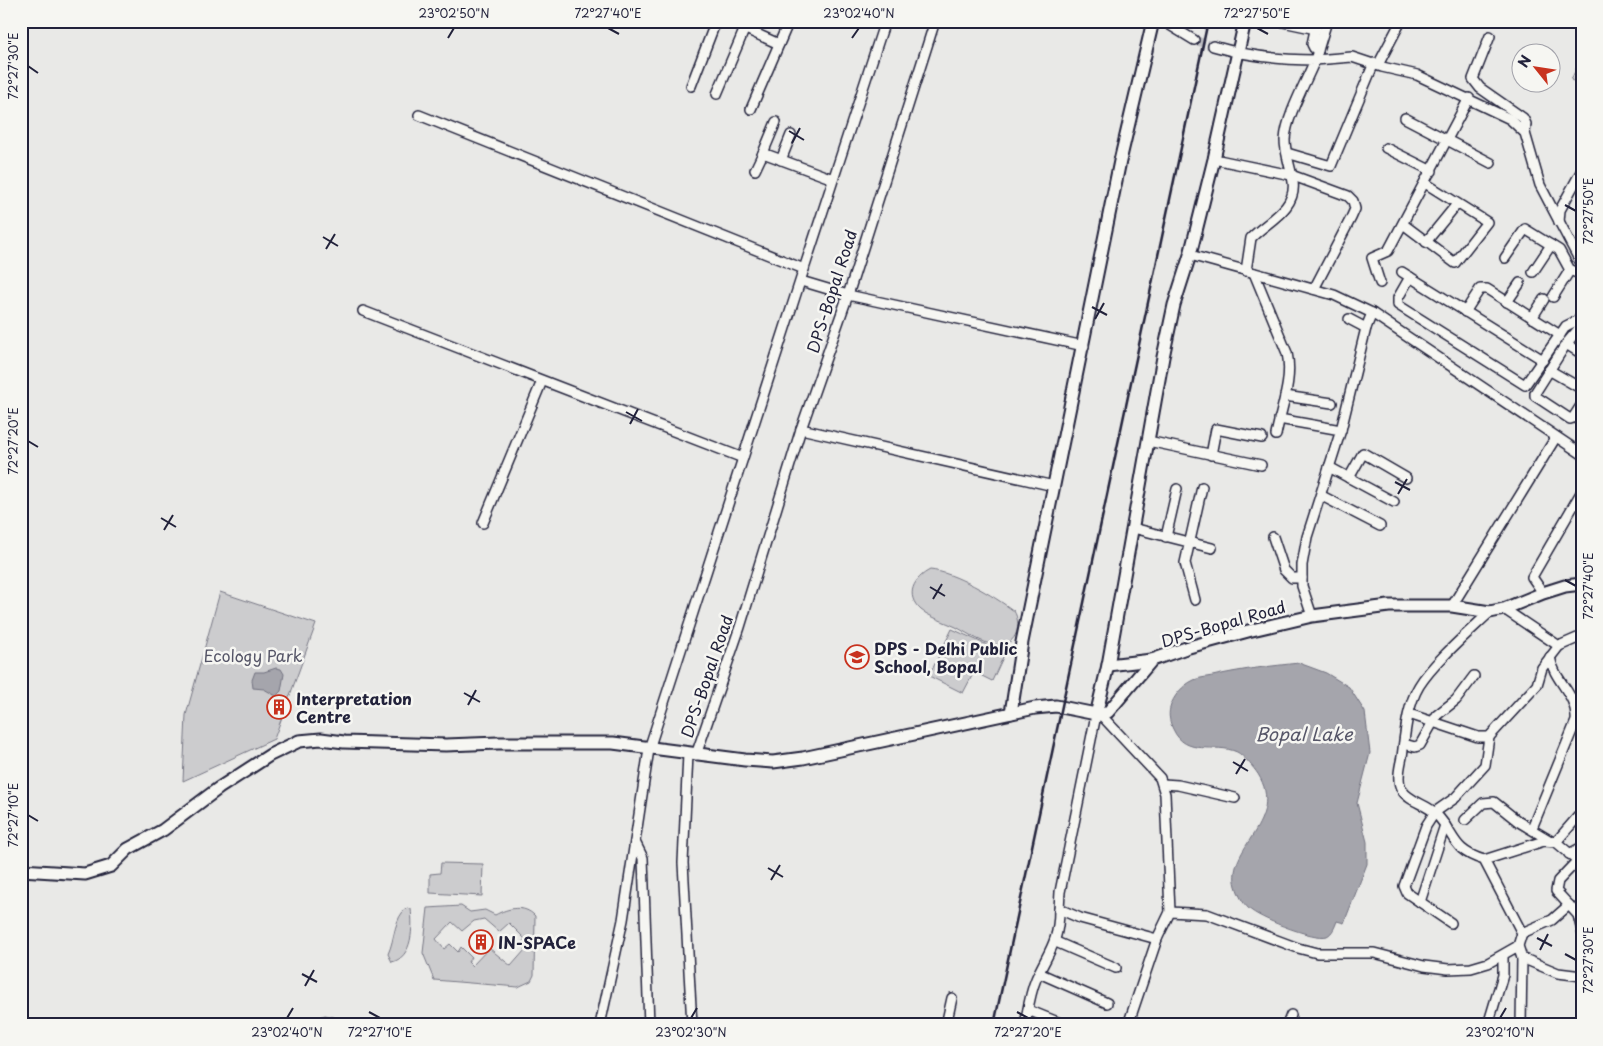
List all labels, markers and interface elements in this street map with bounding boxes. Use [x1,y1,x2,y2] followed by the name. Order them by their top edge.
[418,4,490,22] text: 23°02'50"N
[575,4,642,22] text: 72°27'40"E
[823,4,895,22] text: 23°02'40"N
[1224,4,1290,22] text: 72°27'50"E
[4,32,22,100] text: 72°27'30"E
[1510,42,1560,92] north arrow
[1512,51,1536,71] text: N
[1579,178,1597,244] text: 72°27'50"E
[800,226,862,356] street label: DPS-Bopal Road
[4,407,22,475] text: 72°27'20"E
[1579,553,1597,620] text: 72°27'40"E
[1158,594,1288,652] street label: DPS-Bopal Road
[674,611,738,741] street label: DPS-Bopal Road
[874,636,1018,678] place label: DPS - Delhi Public School, Bopal
[203,643,303,667] park label: Ecology Park
[844,644,870,670] school or university icon: DPS - Delhi Public School, Bopal
[296,686,412,728] place label: Interpretation Centre
[266,694,292,720] building icon: Interpretation Centre
[1255,720,1354,747] water label: Bopal Lake
[4,783,22,847] text: 72°27'10"E
[1579,926,1597,994] text: 72°27'30"E
[468,929,494,955] building icon: IN-SPACe
[498,930,576,954] place label: IN-SPACe
[251,1023,323,1041] text: 23°02'40"N
[348,1023,412,1041] text: 72°27'10"E
[655,1023,727,1041] text: 23°02'30"N
[994,1023,1062,1041] text: 72°27'20"E
[1466,1023,1535,1041] text: 23°02'10"N

